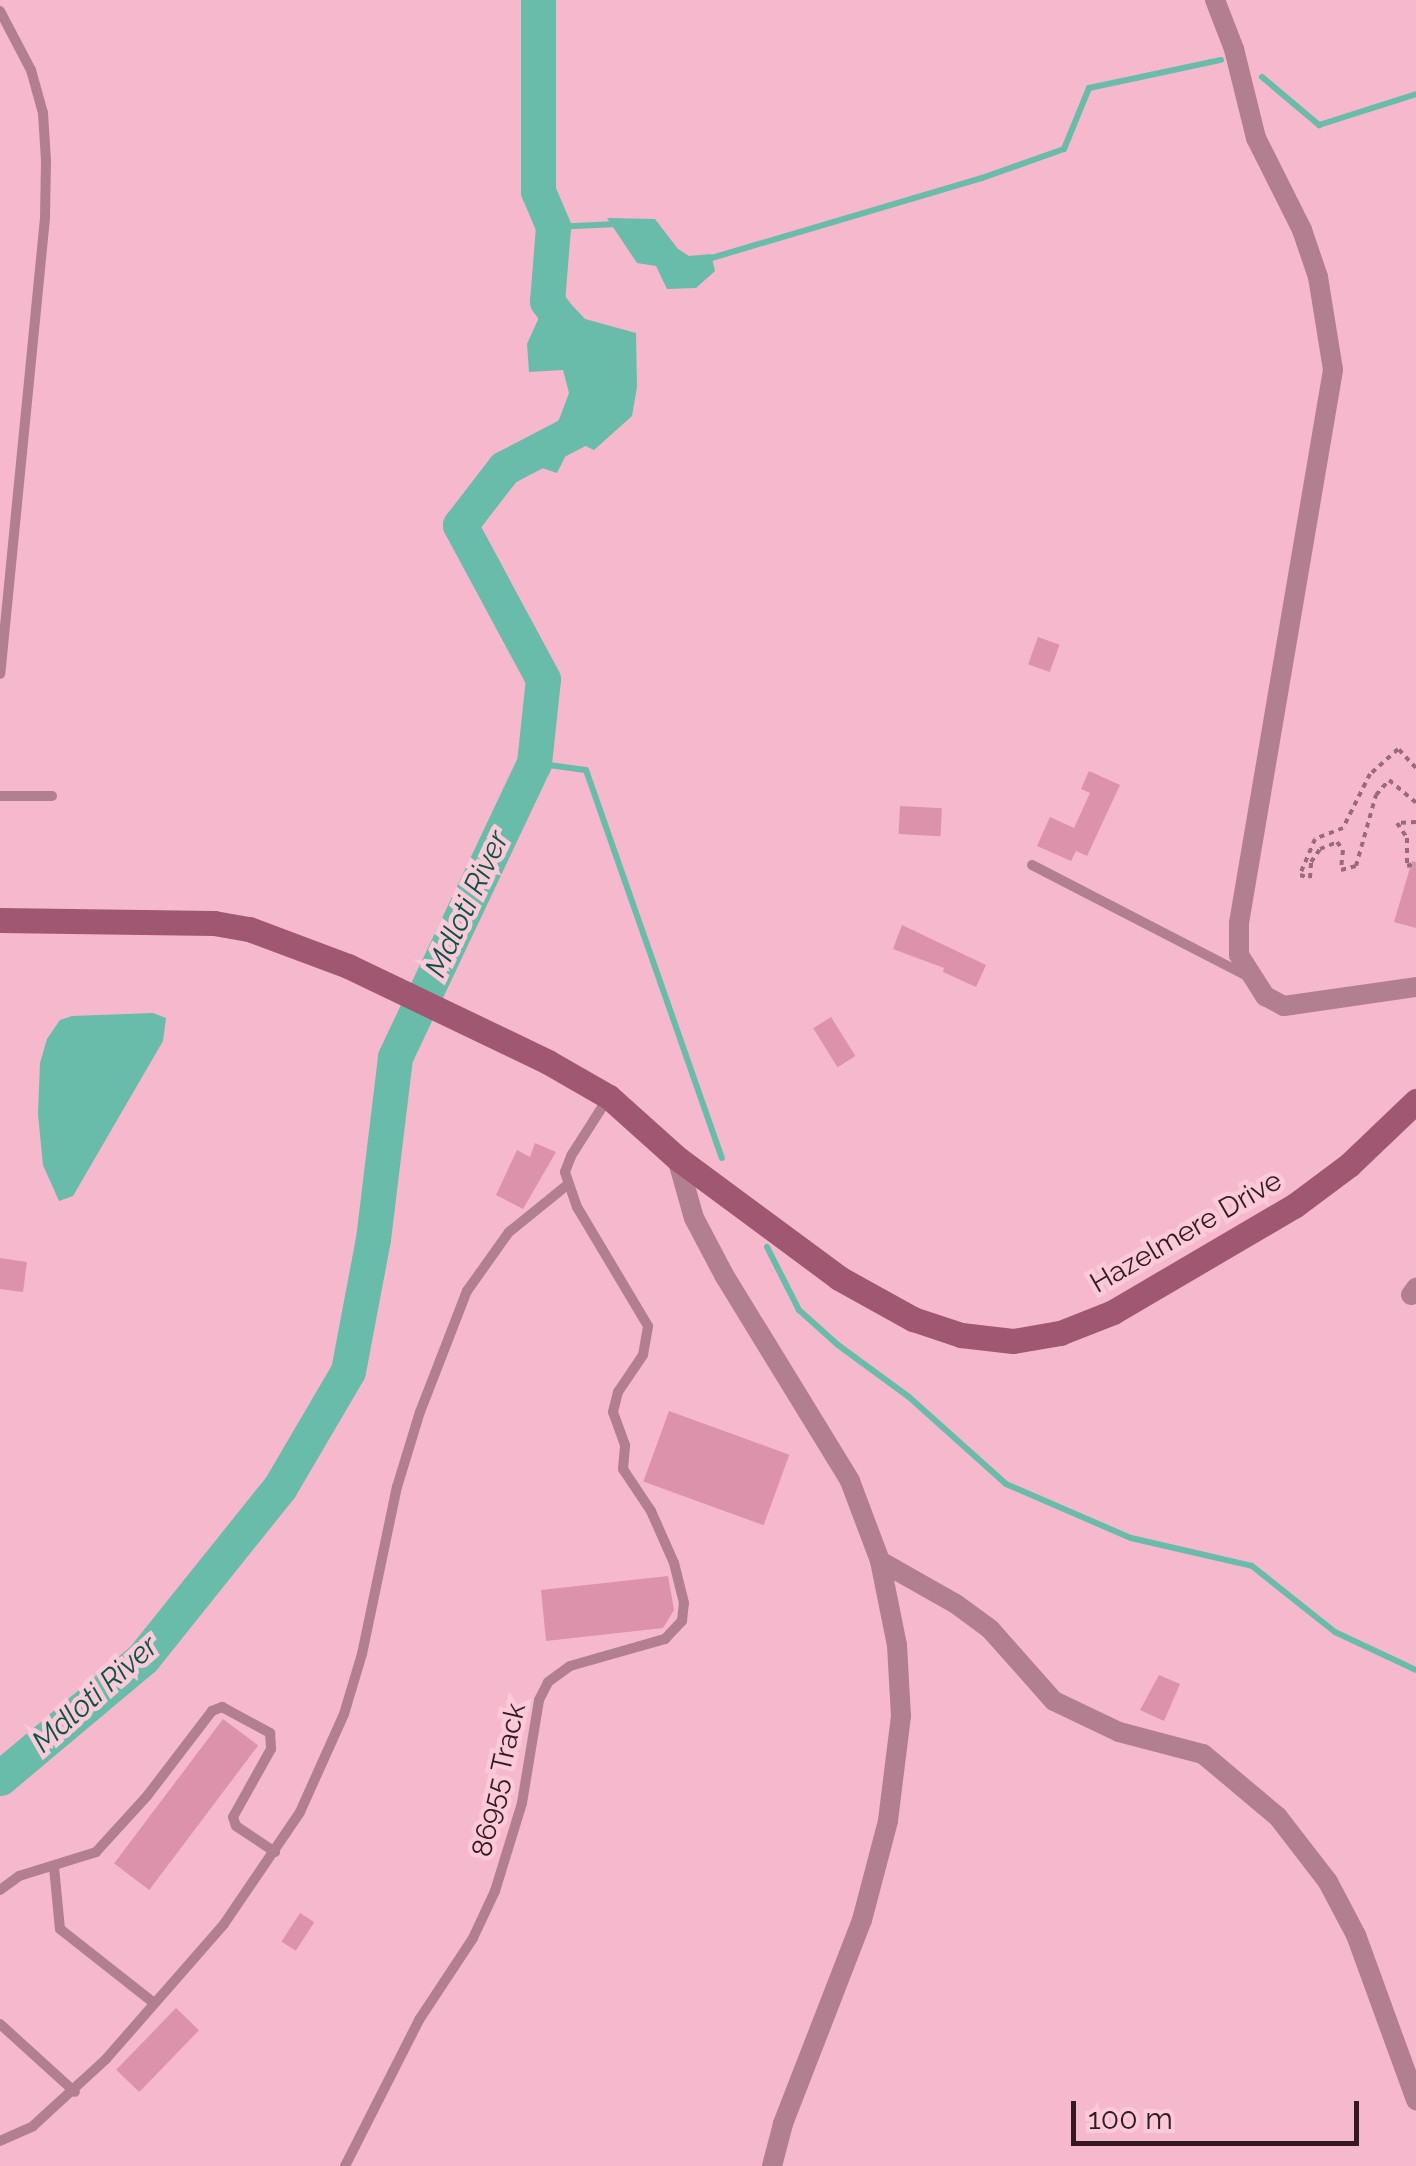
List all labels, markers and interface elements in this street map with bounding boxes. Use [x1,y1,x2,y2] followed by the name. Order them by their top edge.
[418,825,516,983] water label: Mdloti River
[1084,1164,1288,1300] street label: Hazelmere Drive
[25,1628,165,1760] water label: Mdloti River
[465,1700,533,1860] street label: 86955 Track
[1076,2081,1364,2143] scale bar
[1088,2101,1173,2136] text: 100 m

